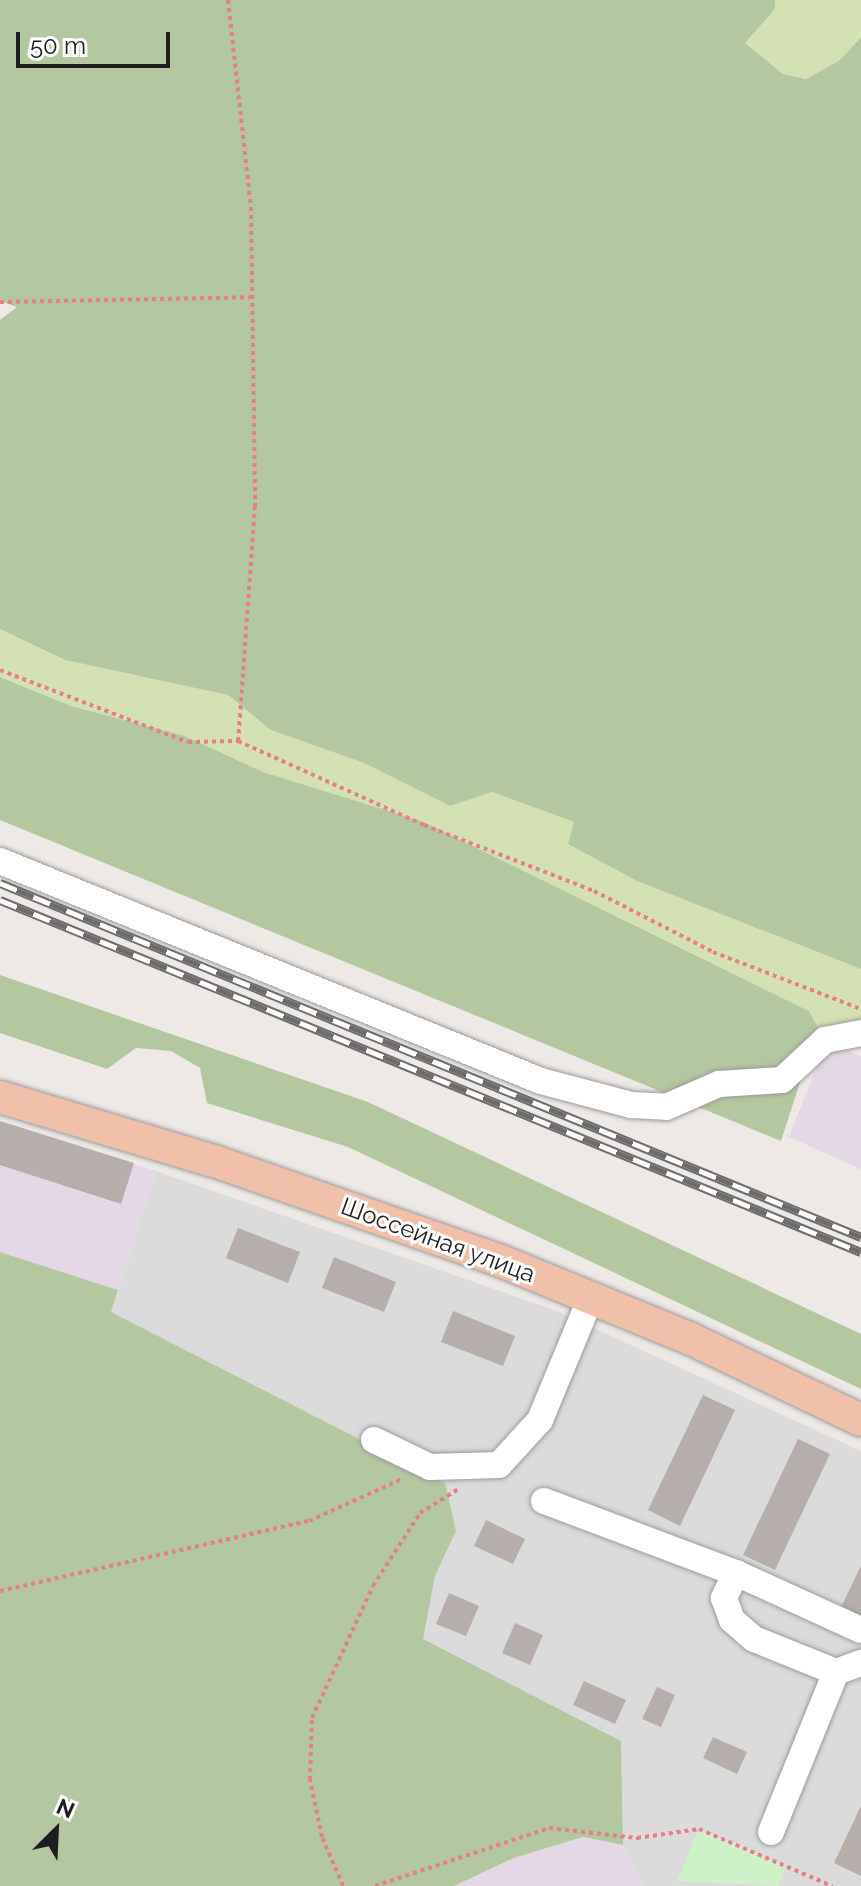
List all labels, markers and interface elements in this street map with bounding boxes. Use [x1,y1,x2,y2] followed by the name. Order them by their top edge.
[20,16,174,66] scale bar
[30,31,86,60] text: 50 m
[337,1191,539,1289] street label: Шоссейная улица
[16,1790,96,1870] north arrow
[53,1793,79,1823] text: N

